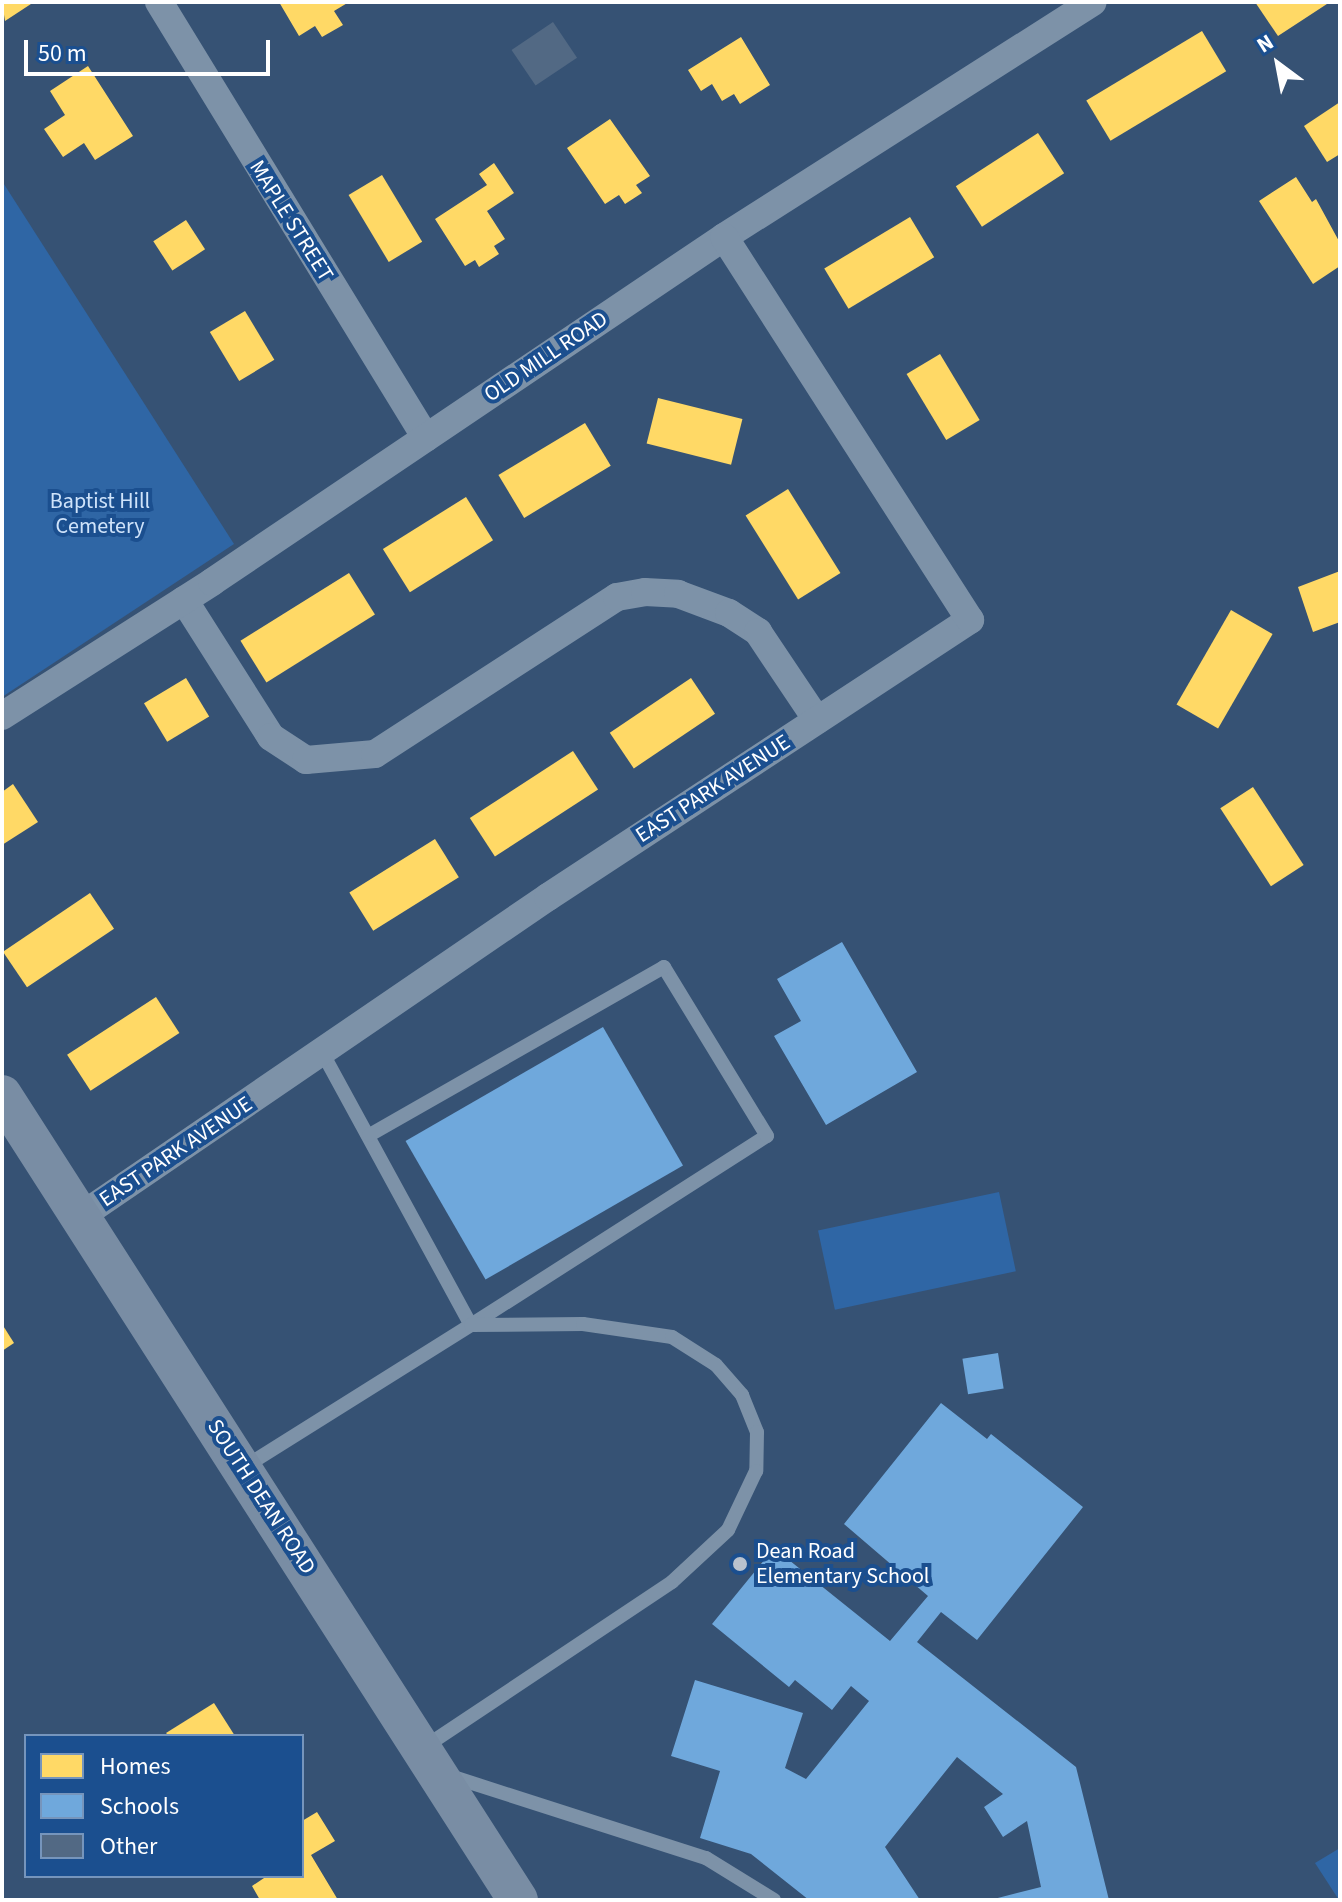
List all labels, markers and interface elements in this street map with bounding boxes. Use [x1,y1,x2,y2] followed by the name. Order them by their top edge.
[28,24,274,74] scale bar
[1238,24,1318,104] north arrow
[1251,26,1280,61] text: N
[38,36,87,71] text: 50 m
[243,156,339,286] street label: MAPLE STREET
[479,306,613,408] street label: OLD MILL ROAD
[50,488,150,540] park label: Baptist Hill Cemetery
[631,729,795,849] street label: EAST PARK AVENUE
[95,1091,257,1213] street label: EAST PARK AVENUE
[201,1415,321,1579] street label: SOUTH DEAN ROAD
[756,1538,929,1590] place label: Dean Road Elementary School
[731,1555,749,1573] marker: Dean Road Elementary School
[24,1734,304,1878] legend
[100,1749,171,1784] text: Homes
[100,1789,179,1824] text: Schools
[100,1829,157,1864] text: Other

